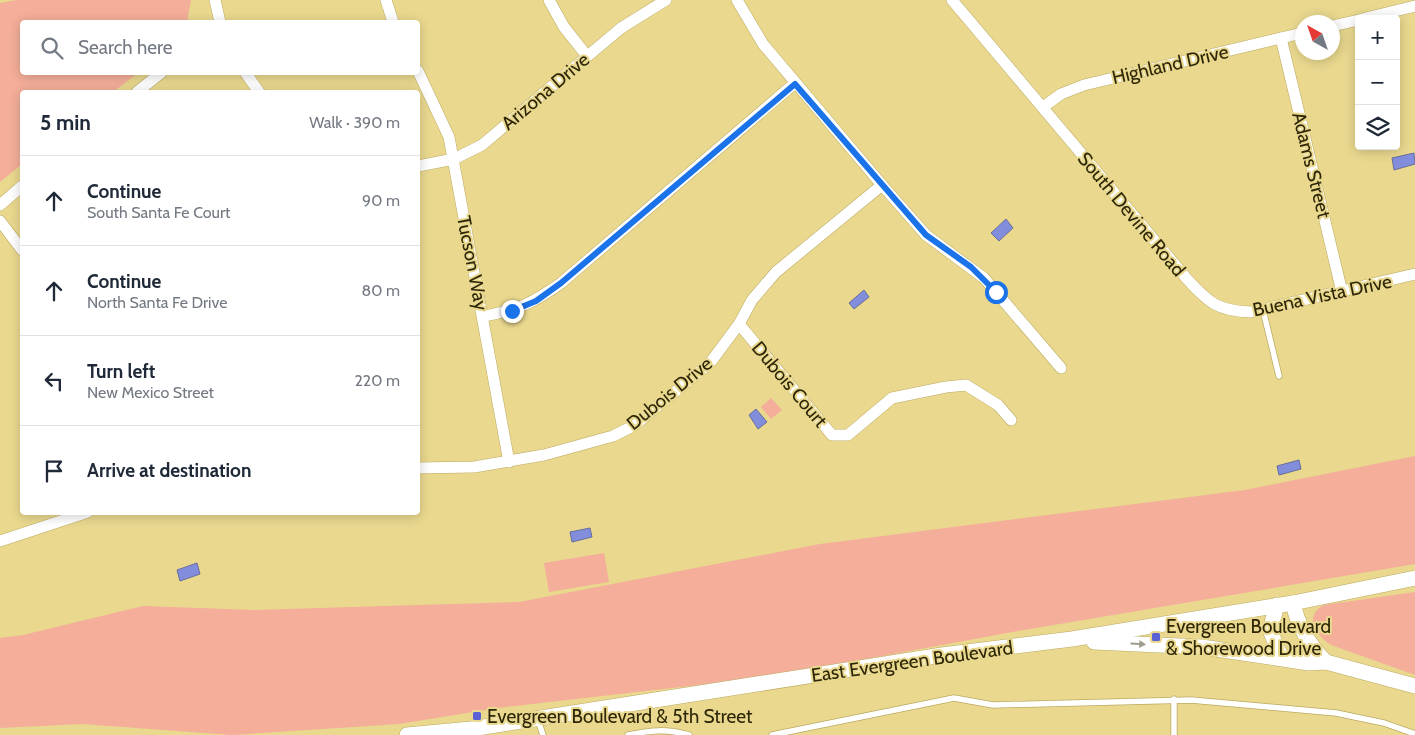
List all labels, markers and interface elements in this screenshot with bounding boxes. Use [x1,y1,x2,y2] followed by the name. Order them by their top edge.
[1295,15,1340,60] north arrow
[1355,15,1400,150] map controls
[1355,15,1400,60] button: +
[20,20,420,75] search box
[38,34,66,62] icon: search
[78,36,172,59] text: Search here
[1110,40,1231,89] street label: Highland Drive
[497,48,594,135] street label: Arizona Drive
[1355,60,1400,105] button: −
[1355,105,1400,150] button: layers
[40,110,91,135] text: 5 min
[1287,110,1336,221] street label: Adams Street
[309,113,400,132] text: Walk · 390 m
[1073,148,1190,281] street label: South Devine Road
[87,180,161,203] text: Continue
[40,187,68,215] icon: ahead
[362,191,400,210] text: 90 m
[87,203,230,222] text: South Santa Fe Court
[452,214,493,313] street label: Tucson Way
[1250,269,1394,321] street label: Buena Vista Drive
[87,270,161,293] text: Continue
[40,277,68,305] icon: ahead
[362,281,400,300] text: 80 m
[985,281,1008,304] route start
[87,293,227,312] text: North Santa Fe Drive
[501,300,524,323] route end
[747,337,833,432] street label: Dubois Court
[622,352,717,435] street label: Dubois Drive
[87,360,155,383] text: Turn left
[40,367,68,395] icon: left
[354,371,400,390] text: 220 m
[87,383,214,402] text: New Mexico Street
[40,457,68,485] icon: arrive
[87,459,251,482] text: Arrive at destination
[1166,615,1331,660] place label: Evergreen Boulevard & Shorewood Drive
[1150,631,1162,643] marker: Evergreen Boulevard & Shorewood Drive
[810,636,1014,687] street label: East Evergreen Boulevard
[1130,640,1146,648] one-way arrow
[487,705,753,728] place label: Evergreen Boulevard & 5th Street
[471,710,483,722] marker: Evergreen Boulevard & 5th Street

